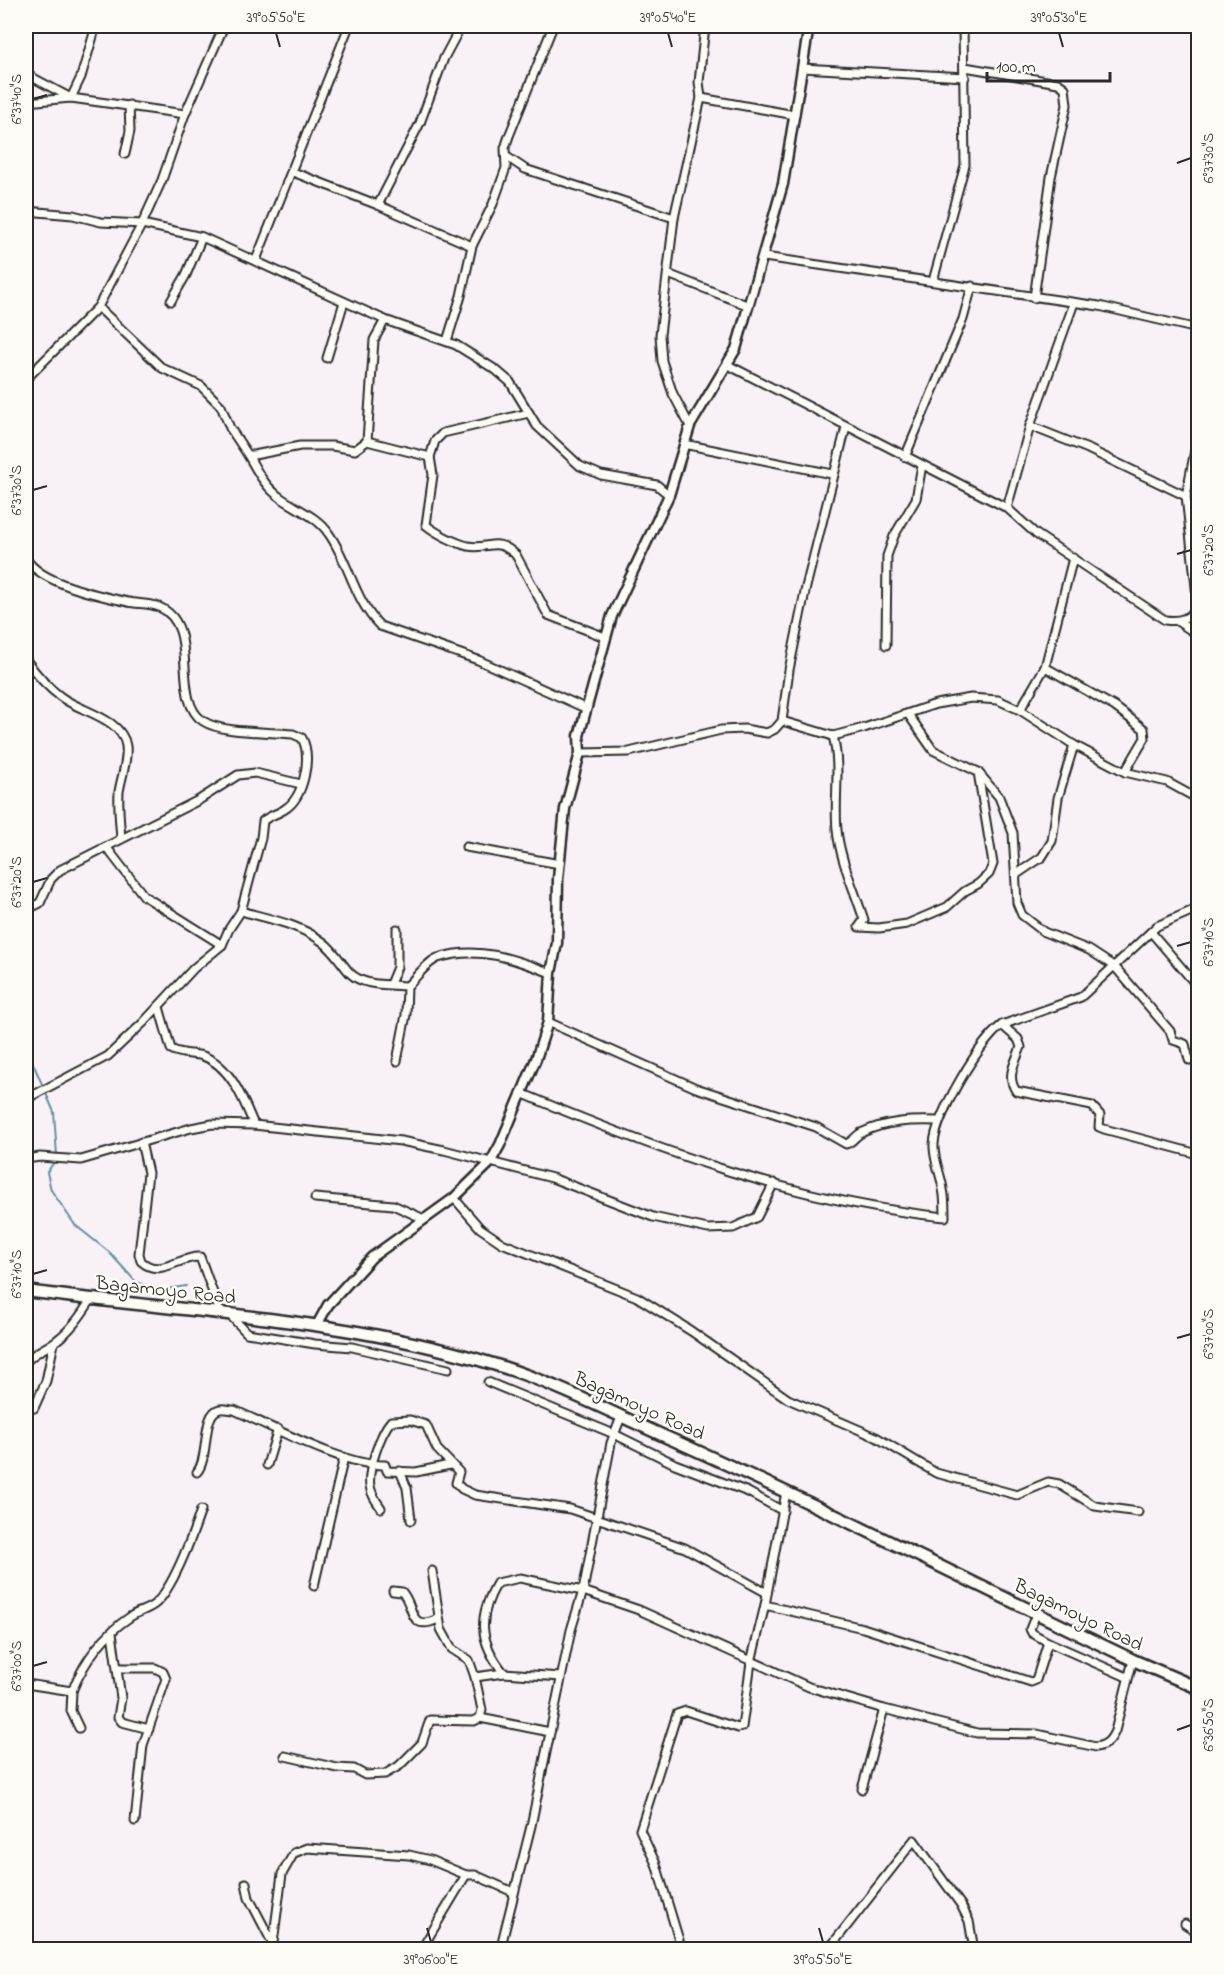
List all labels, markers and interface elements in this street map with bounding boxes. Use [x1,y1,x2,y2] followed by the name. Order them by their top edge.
[246,7,306,29] text: 39°05'50"E
[640,7,696,29] text: 39°05'40"E
[1031,7,1087,29] text: 39°05'30"E
[987,45,1110,83] scale bar
[996,55,1036,81] text: 100 m
[6,73,28,124] text: 6°37'40"S
[1198,132,1220,183] text: 6°37'30"S
[6,464,28,515] text: 6°37'30"S
[1198,524,1220,576] text: 6°37'20"S
[6,856,28,908] text: 6°37'20"S
[1198,917,1220,966] text: 6°37'10"S
[6,1249,28,1298] text: 6°37'10"S
[93,1270,237,1314] street label: Bagamoyo Road
[1198,1308,1220,1359] text: 6°37'00"S
[568,1365,709,1450] street label: Bagamoyo Road
[1007,1572,1147,1661] street label: Bagamoyo Road
[6,1640,28,1691] text: 6°37'00"S
[1198,1698,1220,1752] text: 6°36'50"S
[404,1949,458,1971] text: 39°06'00"E
[793,1949,853,1971] text: 39°05'50"E

